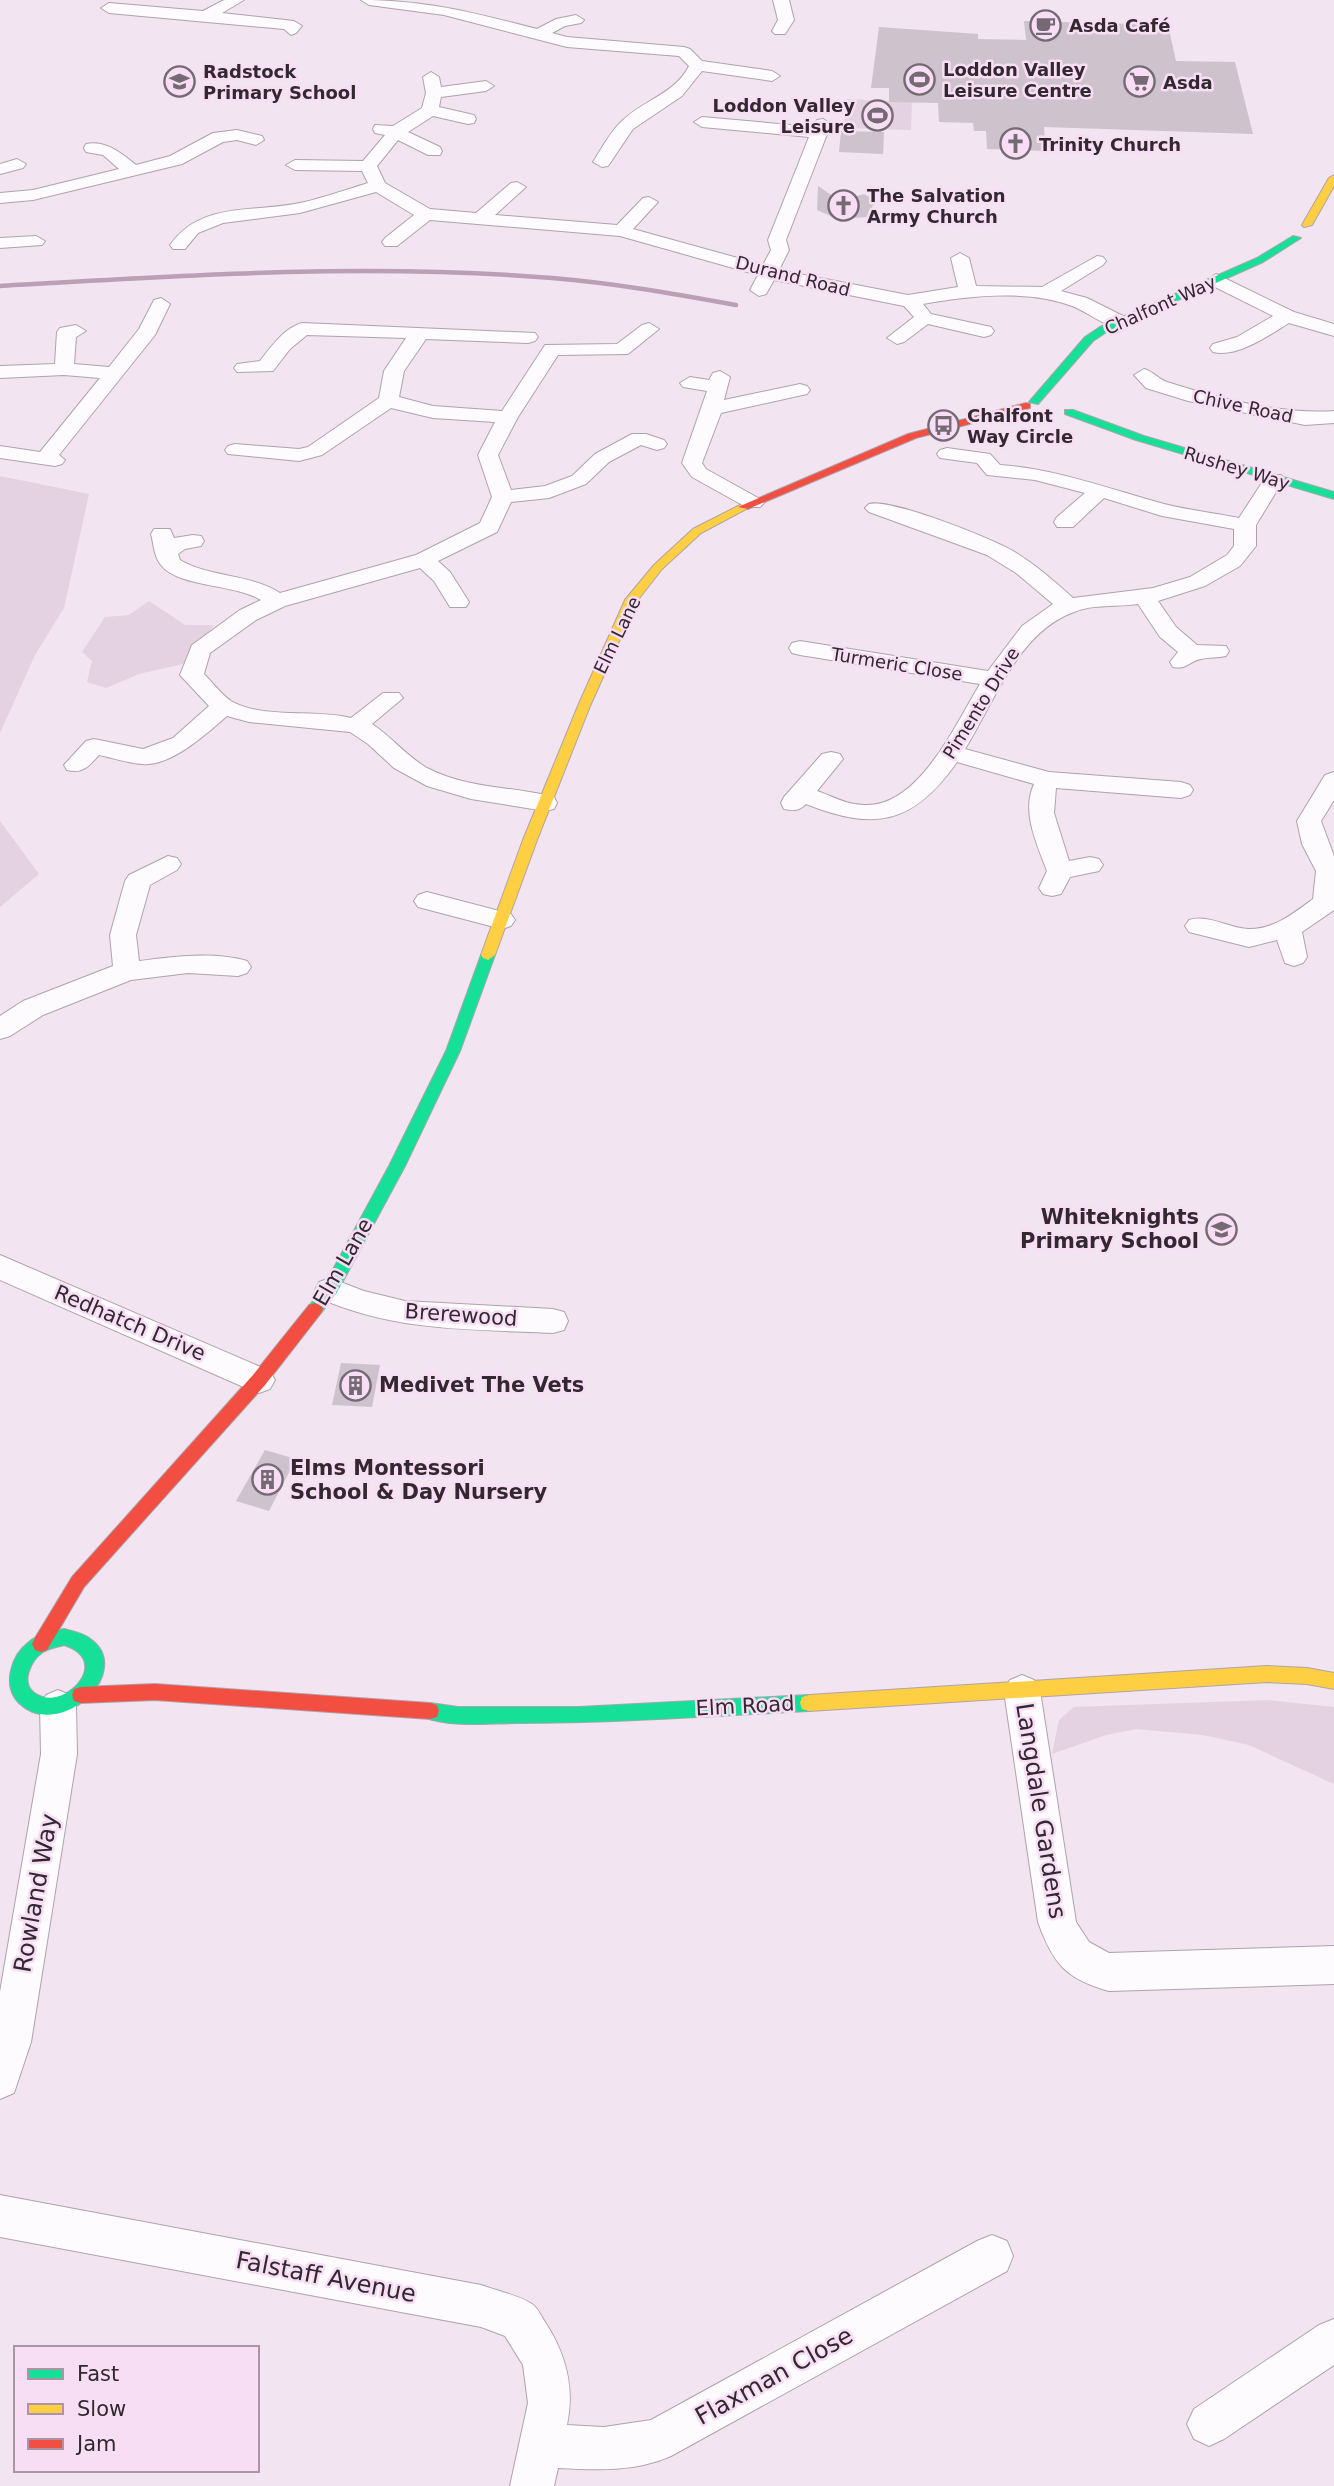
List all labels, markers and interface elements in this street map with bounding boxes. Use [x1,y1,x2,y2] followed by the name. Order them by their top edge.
[1029,8,1063,42] cafe icon: Asda Café
[1069,15,1170,36] place label: Asda Café
[943,59,1092,101] place label: Loddon Valley Leisure Centre
[203,61,356,103] place label: Radstock Primary School
[903,62,937,96] sports icon: Loddon Valley Leisure Centre
[163,64,197,98] school or university icon: Radstock Primary School
[1123,65,1157,99] supermarket icon: Asda
[1163,72,1213,93] place label: Asda
[713,95,855,137] place label: Loddon Valley Leisure
[861,98,895,132] sports icon: Loddon Valley Leisure
[999,127,1033,161] church icon: Trinity Church
[1039,134,1181,155] place label: Trinity Church
[867,185,1006,227] place label: The Salvation Army Church
[827,188,861,222] church icon: The Salvation Army Church
[733,252,853,300] street label: Durand Road
[1101,271,1219,339] street label: Chalfont Way
[1191,385,1295,427] street label: Chive Road
[967,405,1073,447] place label: Chalfont Way Circle
[927,408,961,442] bus stop icon: Chalfont Way Circle
[1181,442,1293,494] street label: Rushey Way
[589,593,645,677] street label: Elm Lane
[829,643,964,685] street label: Turmeric Close
[938,643,1024,763] street label: Pimento Drive
[1020,1205,1199,1253] place label: Whiteknights Primary School
[1205,1212,1239,1246] school or university icon: Whiteknights Primary School
[308,1214,378,1310] street label: Elm Lane
[51,1280,209,1366] street label: Redhatch Drive
[404,1299,518,1331] street label: Brerewood
[339,1368,373,1402] building icon: Medivet The Vets
[379,1373,584,1397] place label: Medivet The Vets
[290,1456,547,1504] place label: Elms Montessori School & Day Nursery
[250,1463,284,1497] building icon: Elms Montessori School & Day Nursery
[695,1691,795,1721] street label: Elm Road
[1010,1701,1072,1921] street label: Langdale Gardens
[8,1812,64,1974] street label: Rowland Way
[234,2246,418,2308] street label: Falstaff Avenue
[690,2321,858,2431] street label: Flaxman Close
[14,2346,259,2472] legend
[77,2362,119,2386] text: Fast
[77,2397,126,2421] text: Slow
[75,2432,117,2456] text: Jam

